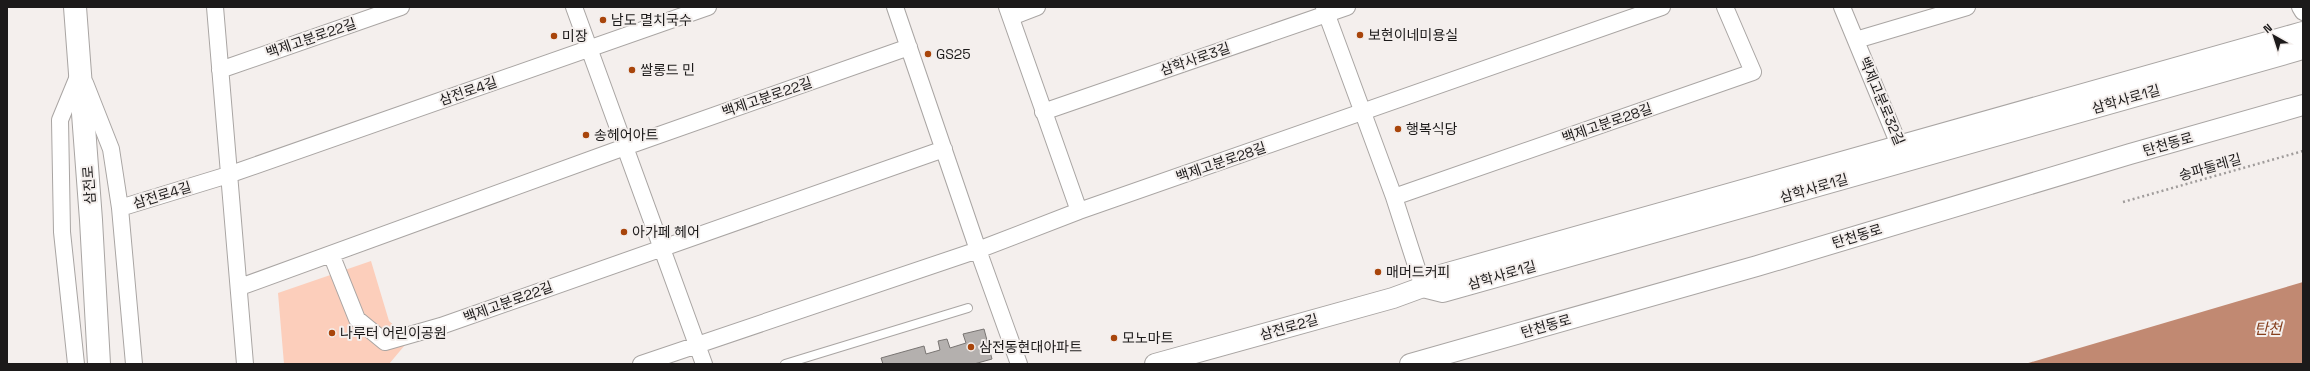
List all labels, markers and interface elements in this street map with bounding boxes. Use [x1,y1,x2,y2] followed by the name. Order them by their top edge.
[611,11,692,29] place label: 남도 멸치국수
[264,14,358,62] street label: 백제고분로22길
[598,15,608,25] marker: 남도 멸치국수
[2254,16,2294,56] north arrow
[2260,20,2275,36] text: N
[1368,26,1458,44] place label: 보현이네미용실
[562,27,588,45] place label: 미장
[1355,30,1365,40] marker: 보현이네미용실
[549,31,559,41] marker: 미장
[1158,39,1232,79] street label: 삼학사로3길
[936,45,971,63] place label: GS25
[923,49,933,59] marker: GS25
[1855,54,1909,148] street label: 백제고분로32길
[640,61,695,79] place label: 쌀롱드 민
[627,65,637,75] marker: 쌀롱드 민
[437,73,499,109] street label: 삼전로4길
[720,73,814,121] street label: 백제고분로22길
[2090,81,2162,117] street label: 삼학사로1길
[1559,99,1655,147] street label: 백제고분로28길
[1406,120,1458,138] place label: 행복식당
[1393,124,1403,134] marker: 행복식당
[594,126,659,144] place label: 송헤어아트
[2141,128,2195,160] street label: 탄천동로
[581,130,591,140] marker: 송헤어아트
[1173,138,1269,186] street label: 백제고분로28길
[2177,149,2243,185] street label: 송파둘레길
[79,165,99,205] street label: 삼전로
[1778,170,1850,206] street label: 삼학사로1길
[131,178,193,212] street label: 삼전로4길
[1830,220,1884,252] street label: 탄천동로
[632,223,700,241] place label: 아가페 헤어
[619,227,629,237] marker: 아가페 헤어
[1466,257,1538,293] street label: 삼학사로1길
[1386,263,1450,281] place label: 매머드커피
[1373,267,1383,277] marker: 매머드커피
[461,277,555,327] street label: 백제고분로22길
[1258,310,1320,344] street label: 삼전로2길
[1519,310,1573,342] street label: 탄천동로
[2254,319,2284,338] water label: 탄천
[340,324,447,342] place label: 나루터 어린이공원
[327,328,337,338] marker: 나루터 어린이공원
[1122,329,1174,347] place label: 모노마트
[1109,333,1119,343] marker: 모노마트
[979,338,1082,356] place label: 삼전동현대아파트
[966,342,976,352] marker: 삼전동현대아파트

